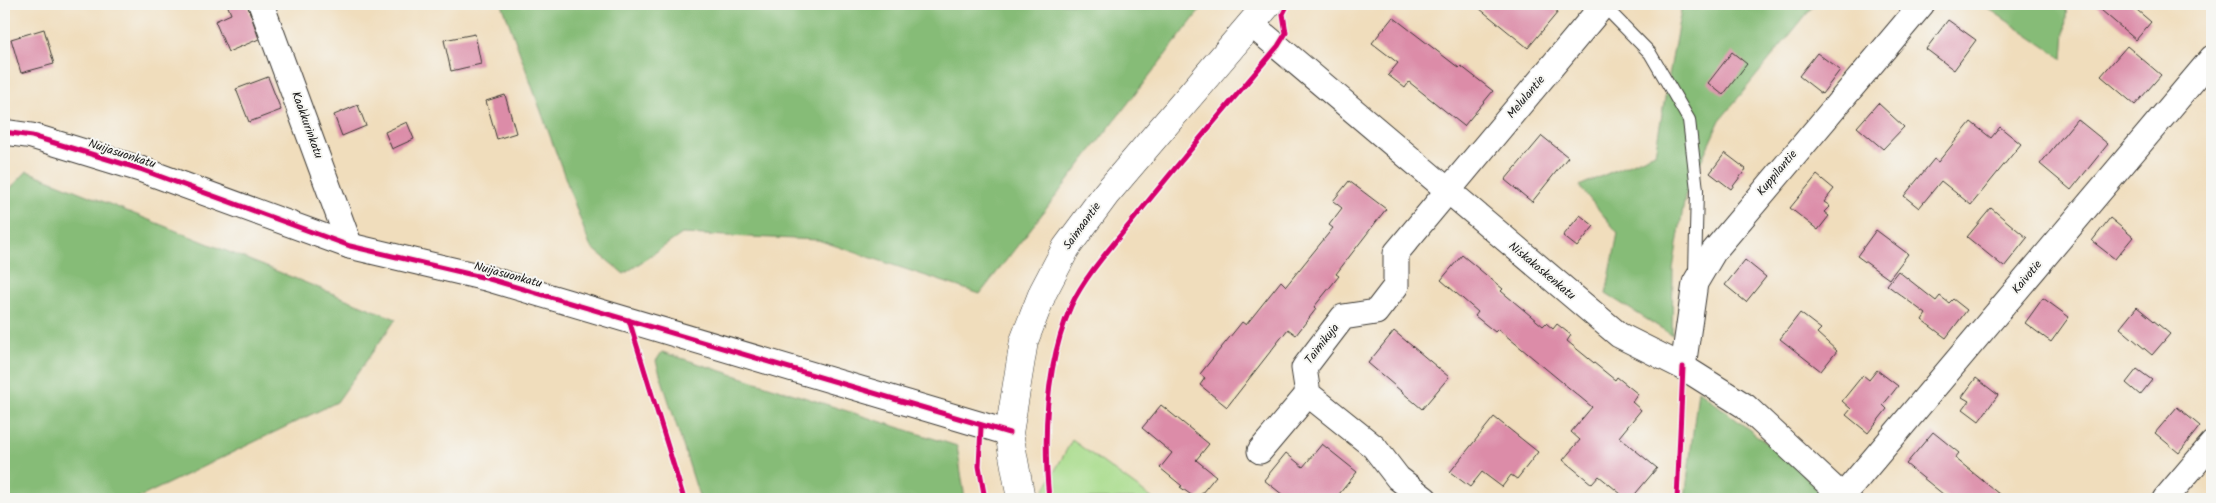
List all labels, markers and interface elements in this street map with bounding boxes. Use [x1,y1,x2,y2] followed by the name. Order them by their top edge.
[1502,71,1550,123] street label: Melulantie
[286,89,328,161] street label: Kaakkurinkatu
[86,134,158,174] street label: Nuijasuonkatu
[1752,145,1802,200] street label: Kuppilantie
[1058,198,1106,254] street label: Saimaantie
[1504,237,1580,305] street label: Niskakoskenkatu
[2007,256,2047,298] street label: Kaivotie
[472,257,544,293] street label: Nuijasuonkatu
[1300,319,1344,369] street label: Taimikuja

